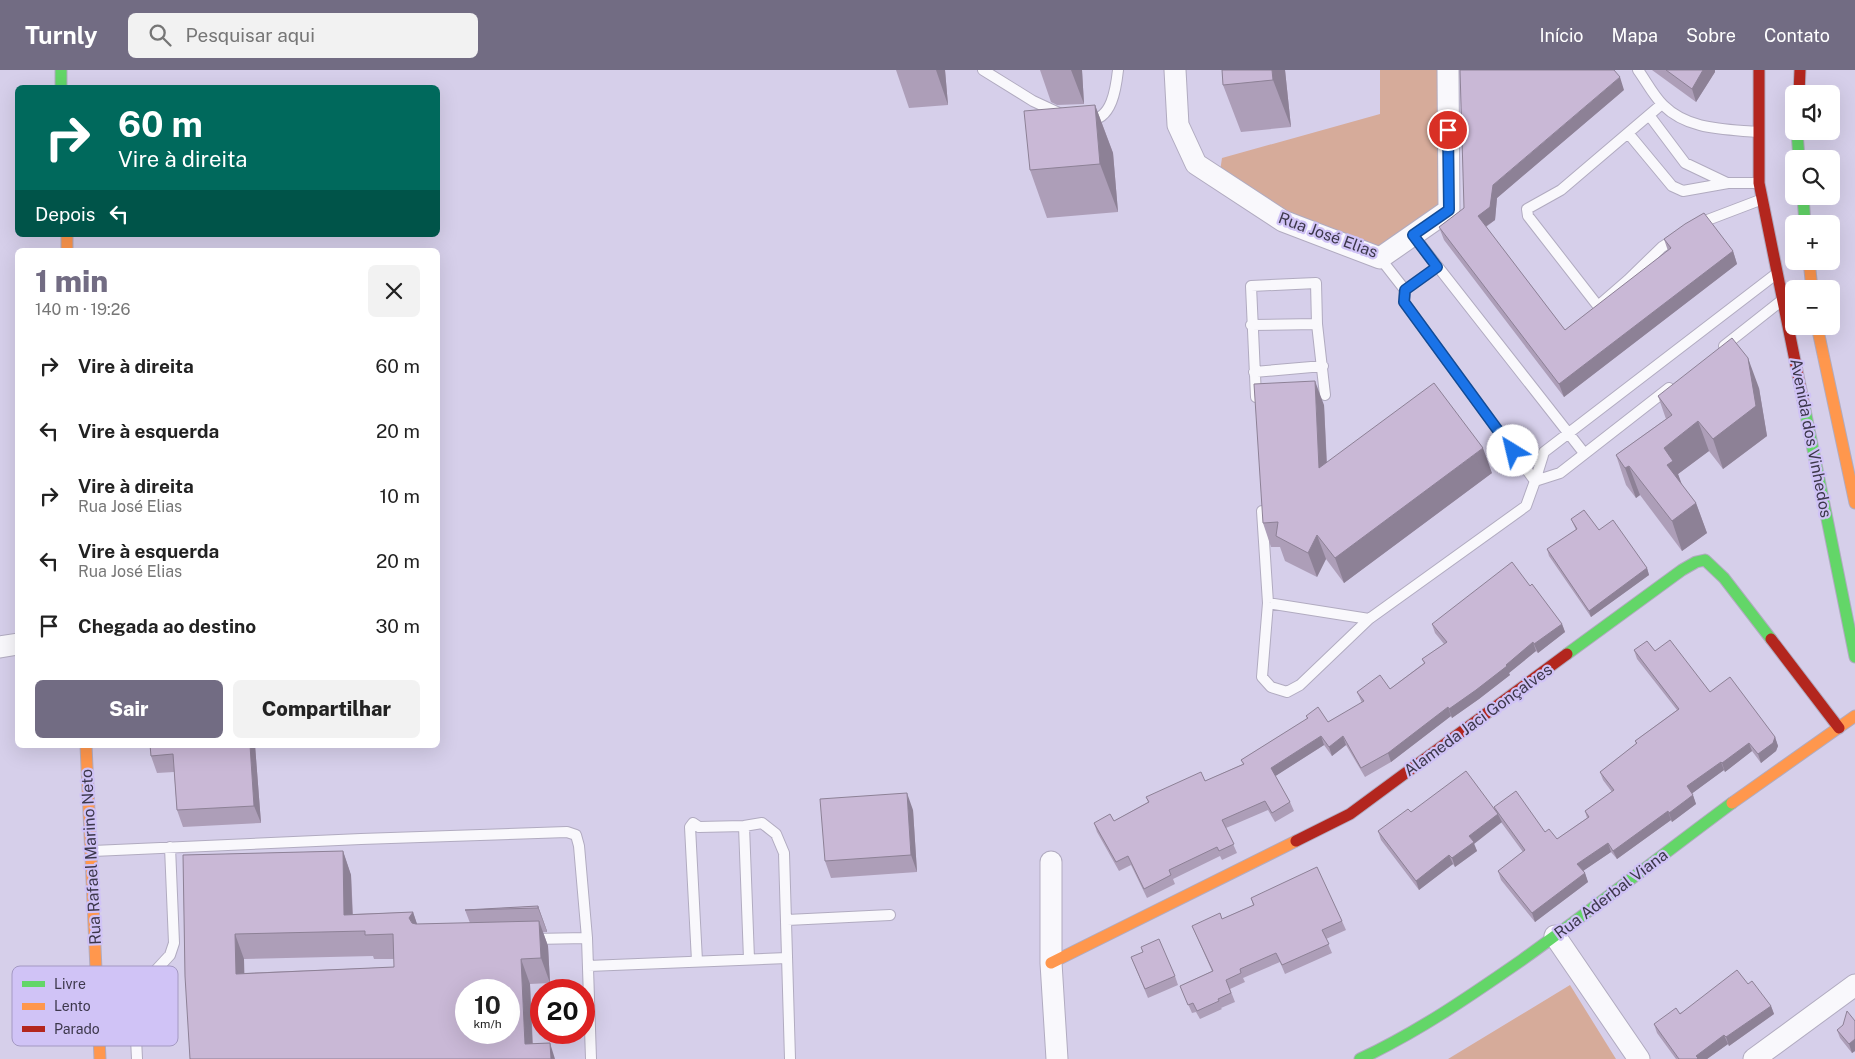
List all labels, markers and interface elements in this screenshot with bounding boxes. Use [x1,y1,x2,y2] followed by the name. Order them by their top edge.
[128,13,478,58] search box
[25,21,98,49] text: Turnly
[146,21,174,49] icon: search
[186,24,315,46] text: Pesquisar aqui
[1539,25,1584,46] text: Início
[1612,25,1658,46] text: Mapa
[1686,25,1736,46] text: Sobre
[1764,25,1830,46] text: Contato
[1785,85,1840,335] map controls
[1785,85,1840,140] button: sound
[118,104,203,145] text: 60 m
[35,105,100,170] icon: right
[1427,109,1469,151] pin
[1434,116,1462,144] icon: arrive
[118,146,248,172] text: Vire à direita
[1785,150,1840,205] button: search
[105,200,133,228] icon: left
[35,203,95,225] text: Depois
[1276,208,1380,262] street label: Rua José Elias
[1785,215,1840,270] button: +
[35,263,108,299] text: 1 min
[368,265,420,317] button: close
[1785,280,1840,335] button: −
[35,300,130,319] text: 140 m · 19:26
[35,352,63,380] icon: right
[78,355,194,377] text: Vire à direita
[376,355,420,377] text: 60 m
[1786,357,1836,519] street label: Avenida dos Vinhedos
[35,417,63,445] icon: left
[78,420,219,442] text: Vire à esquerda
[376,420,420,442] text: 20 m
[1486,424,1538,476] position arrow
[78,475,194,497] text: Vire à direita
[35,482,63,510] icon: right
[380,485,420,507] text: 10 m
[78,497,182,516] text: Rua José Elias
[78,540,219,562] text: Vire à esquerda
[35,547,63,575] icon: left
[376,550,420,572] text: 20 m
[78,562,182,581] text: Rua José Elias
[35,612,63,640] icon: arrive
[78,615,256,637] text: Chegada ao destino
[375,615,420,637] text: 30 m
[1400,660,1556,780] street label: Alameda Jaci Gonçalves
[35,680,223,738] button: Sair
[233,680,420,738] button: Compartilhar
[77,769,105,945] street label: Rua Rafael Marino Neto
[1551,845,1671,943] street label: Rua Aderbal Viana
[12,966,178,1046] legend
[54,976,86,992] text: Livre
[530,979,595,1044] speed limit sign: 20
[474,990,501,1020] text: 10
[54,998,91,1014] text: Lento
[473,1017,502,1031] text: km/h
[54,1021,100,1037] text: Parado

